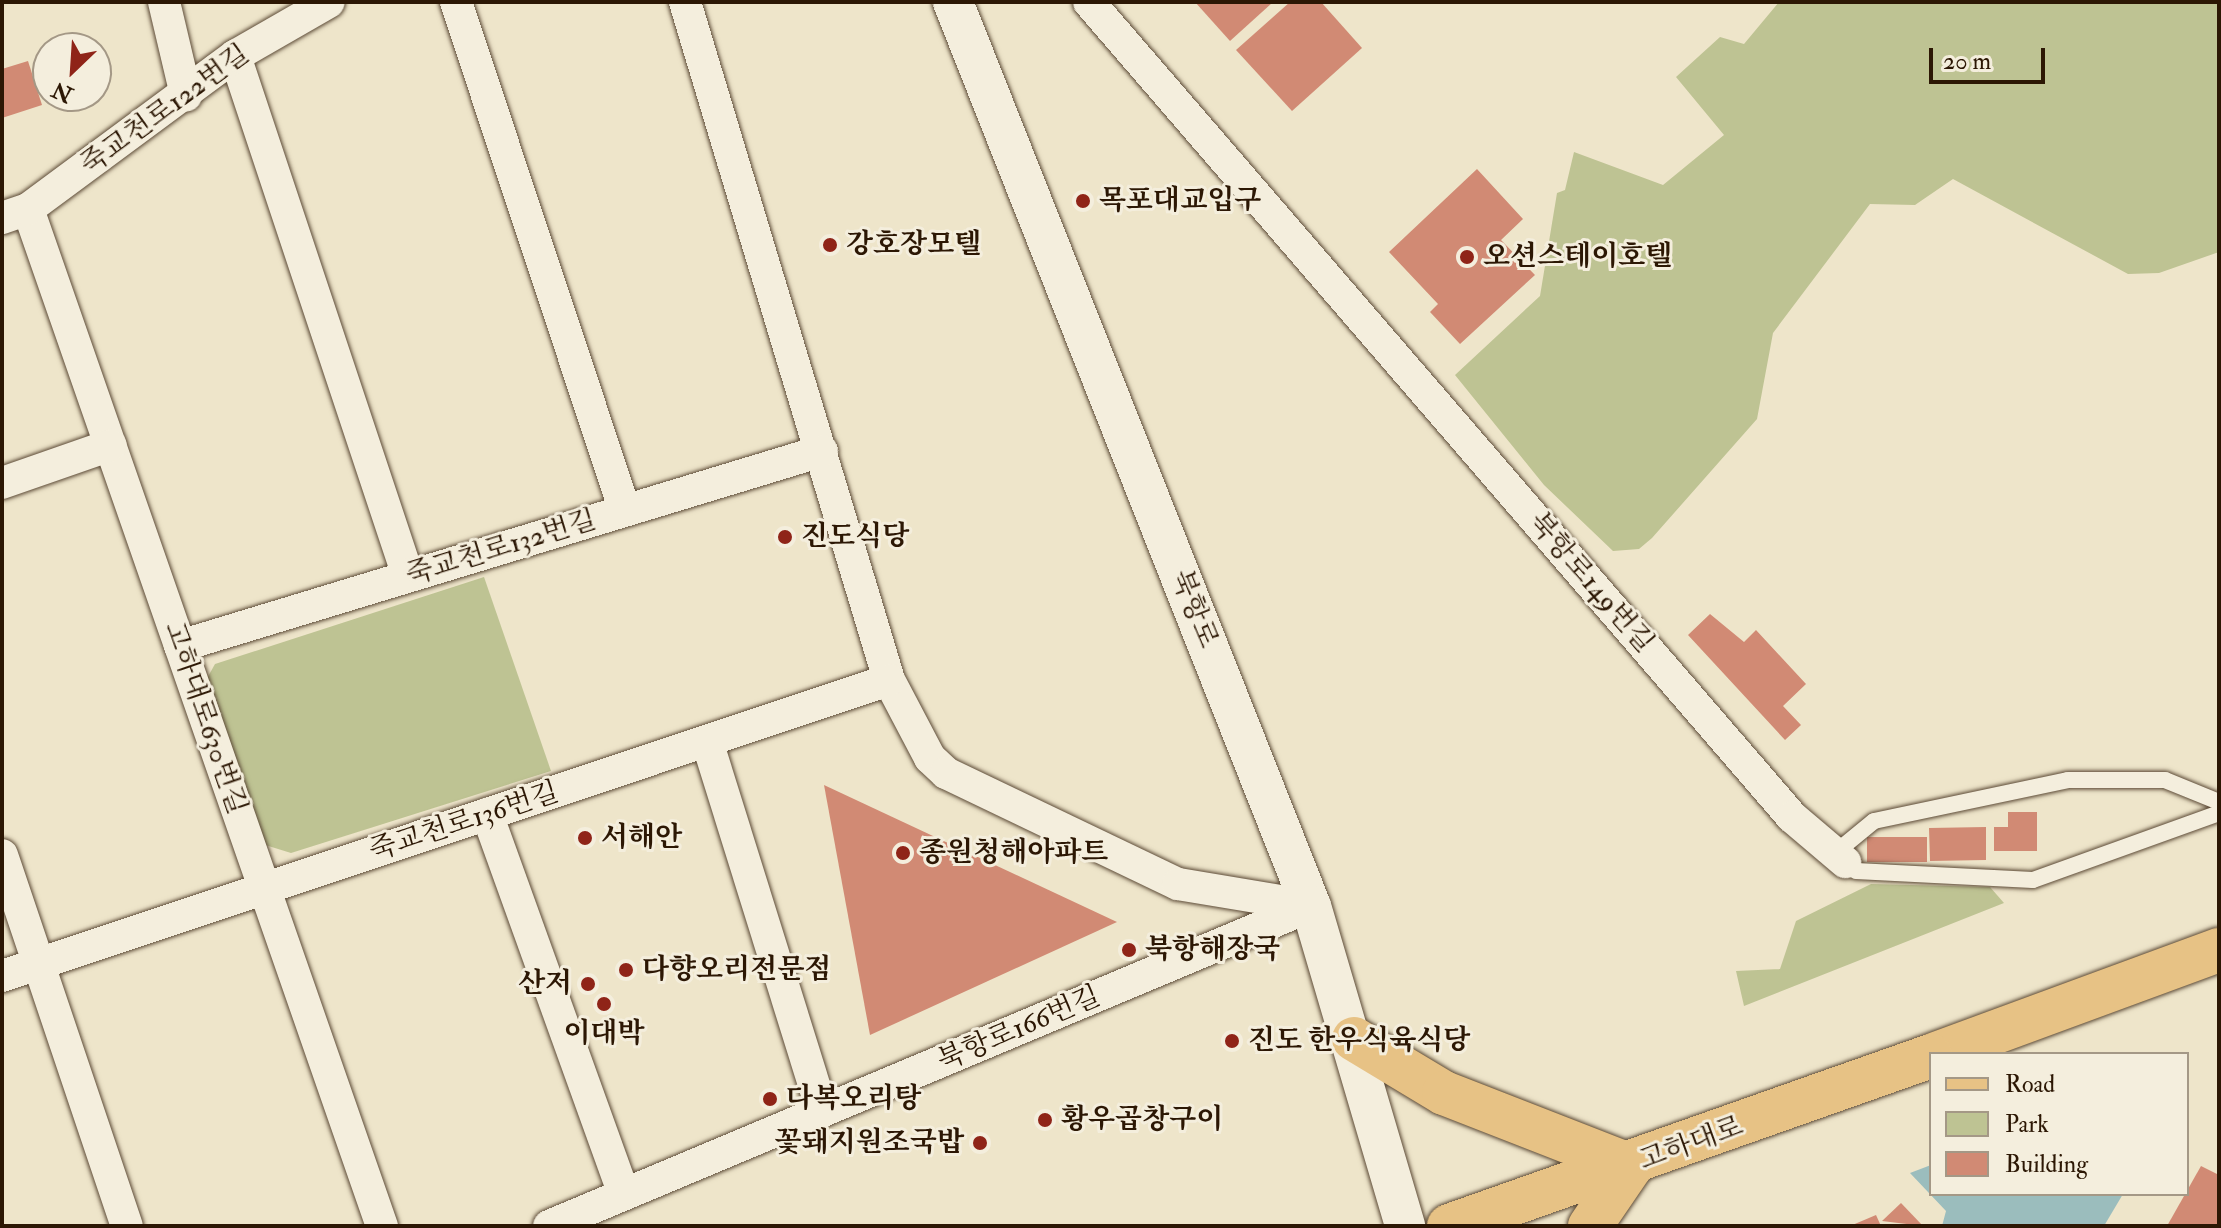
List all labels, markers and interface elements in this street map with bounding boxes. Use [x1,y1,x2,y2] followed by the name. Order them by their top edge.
[32,32,112,112] north arrow
[1933,32,2049,82] scale bar
[74,37,256,183] street label: 죽교천로122번길
[1943,46,1991,77] text: 20 m
[48,75,78,109] text: N
[1099,184,1261,218] place label: 목포대교입구
[1074,192,1092,210] marker: 목포대교입구
[846,228,981,262] place label: 강호장모텔
[821,236,839,254] marker: 강호장모텔
[1483,240,1672,274] place label: 오션스테이호텔
[1458,248,1476,266] marker: 오션스테이호텔
[402,503,600,593] street label: 죽교천로132번길
[1521,506,1661,660] street label: 북항로149번길
[801,520,909,554] place label: 진도식당
[776,528,794,546] marker: 진도식당
[1163,565,1225,653] street label: 북항로
[156,617,254,819] street label: 고하대로630번길
[365,776,563,868] street label: 죽교천로136번길
[601,821,682,855] place label: 서해안
[576,829,594,847] marker: 서해안
[919,836,1108,870] place label: 종원청해아파트
[894,844,912,862] marker: 종원청해아파트
[1145,933,1280,967] place label: 북항해장국
[1120,941,1138,959] marker: 북항해장국
[642,953,831,987] place label: 다향오리전문점
[617,961,635,979] marker: 다향오리전문점
[518,967,572,1001] place label: 산저
[579,975,597,993] marker: 산저
[933,980,1105,1078] street label: 북항로166번길
[595,995,613,1013] marker: 이대박
[563,1017,645,1051] place label: 이대박
[1248,1024,1470,1058] place label: 진도 한우식육식당
[1223,1032,1241,1050] marker: 진도 한우식육식당
[1929,1052,2189,1196] legend
[2005,1069,2055,1100] text: Road
[786,1082,921,1116] place label: 다복오리탕
[761,1090,779,1108] marker: 다복오리탕
[1061,1103,1223,1137] place label: 황우곱창구이
[2005,1109,2049,1140] text: Park
[1634,1110,1748,1178] street label: 고하대로
[1036,1111,1054,1129] marker: 황우곱창구이
[775,1126,964,1160] place label: 꽃돼지원조국밥
[971,1134,989,1152] marker: 꽃돼지원조국밥
[2005,1149,2088,1180] text: Building

